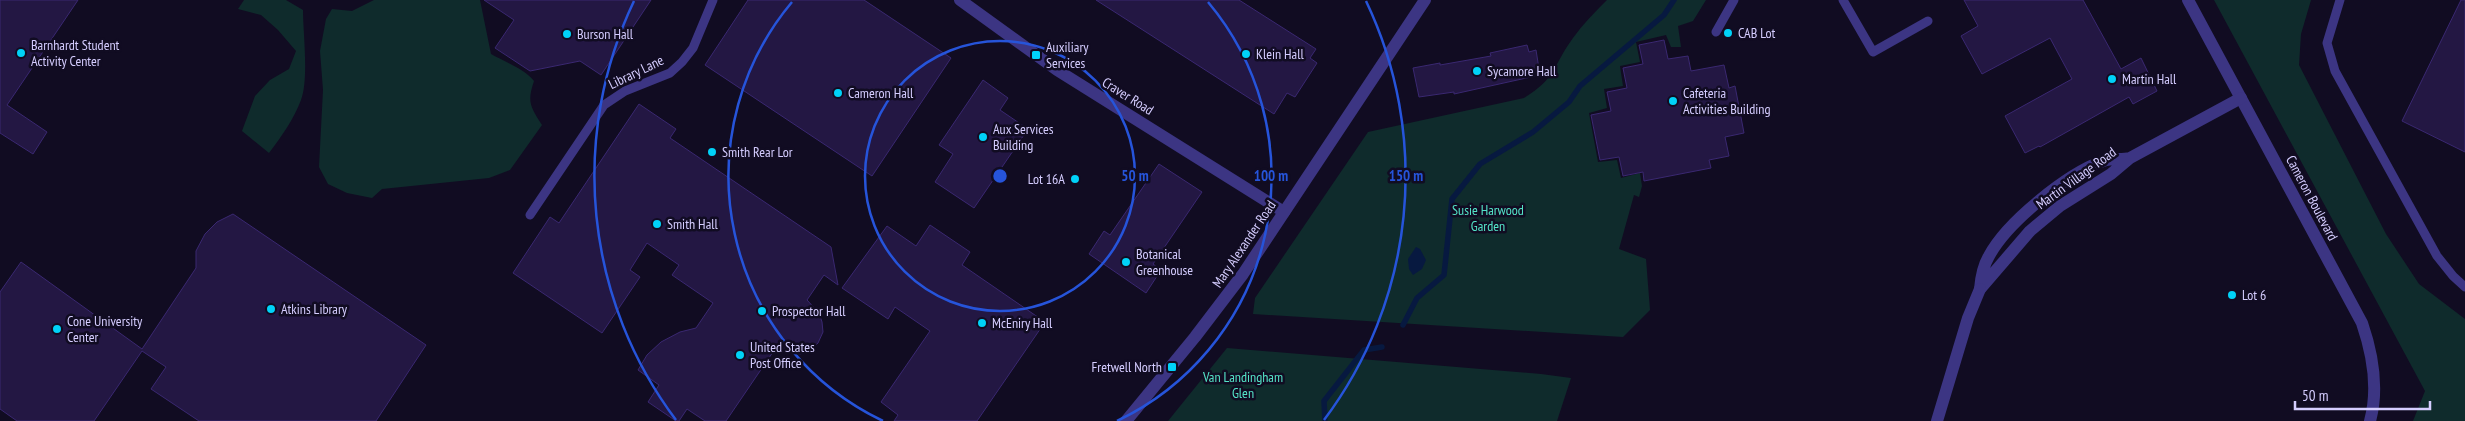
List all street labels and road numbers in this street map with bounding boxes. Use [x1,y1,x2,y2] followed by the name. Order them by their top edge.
[605,51,667,93] street label: Library Lane
[1099,73,1157,119] street label: Craver Road
[2032,143,2120,213] street label: Martin Village Road
[2282,152,2342,244] street label: Cameron Boulevard
[1208,197,1280,291] street label: Mary Alexander Road

